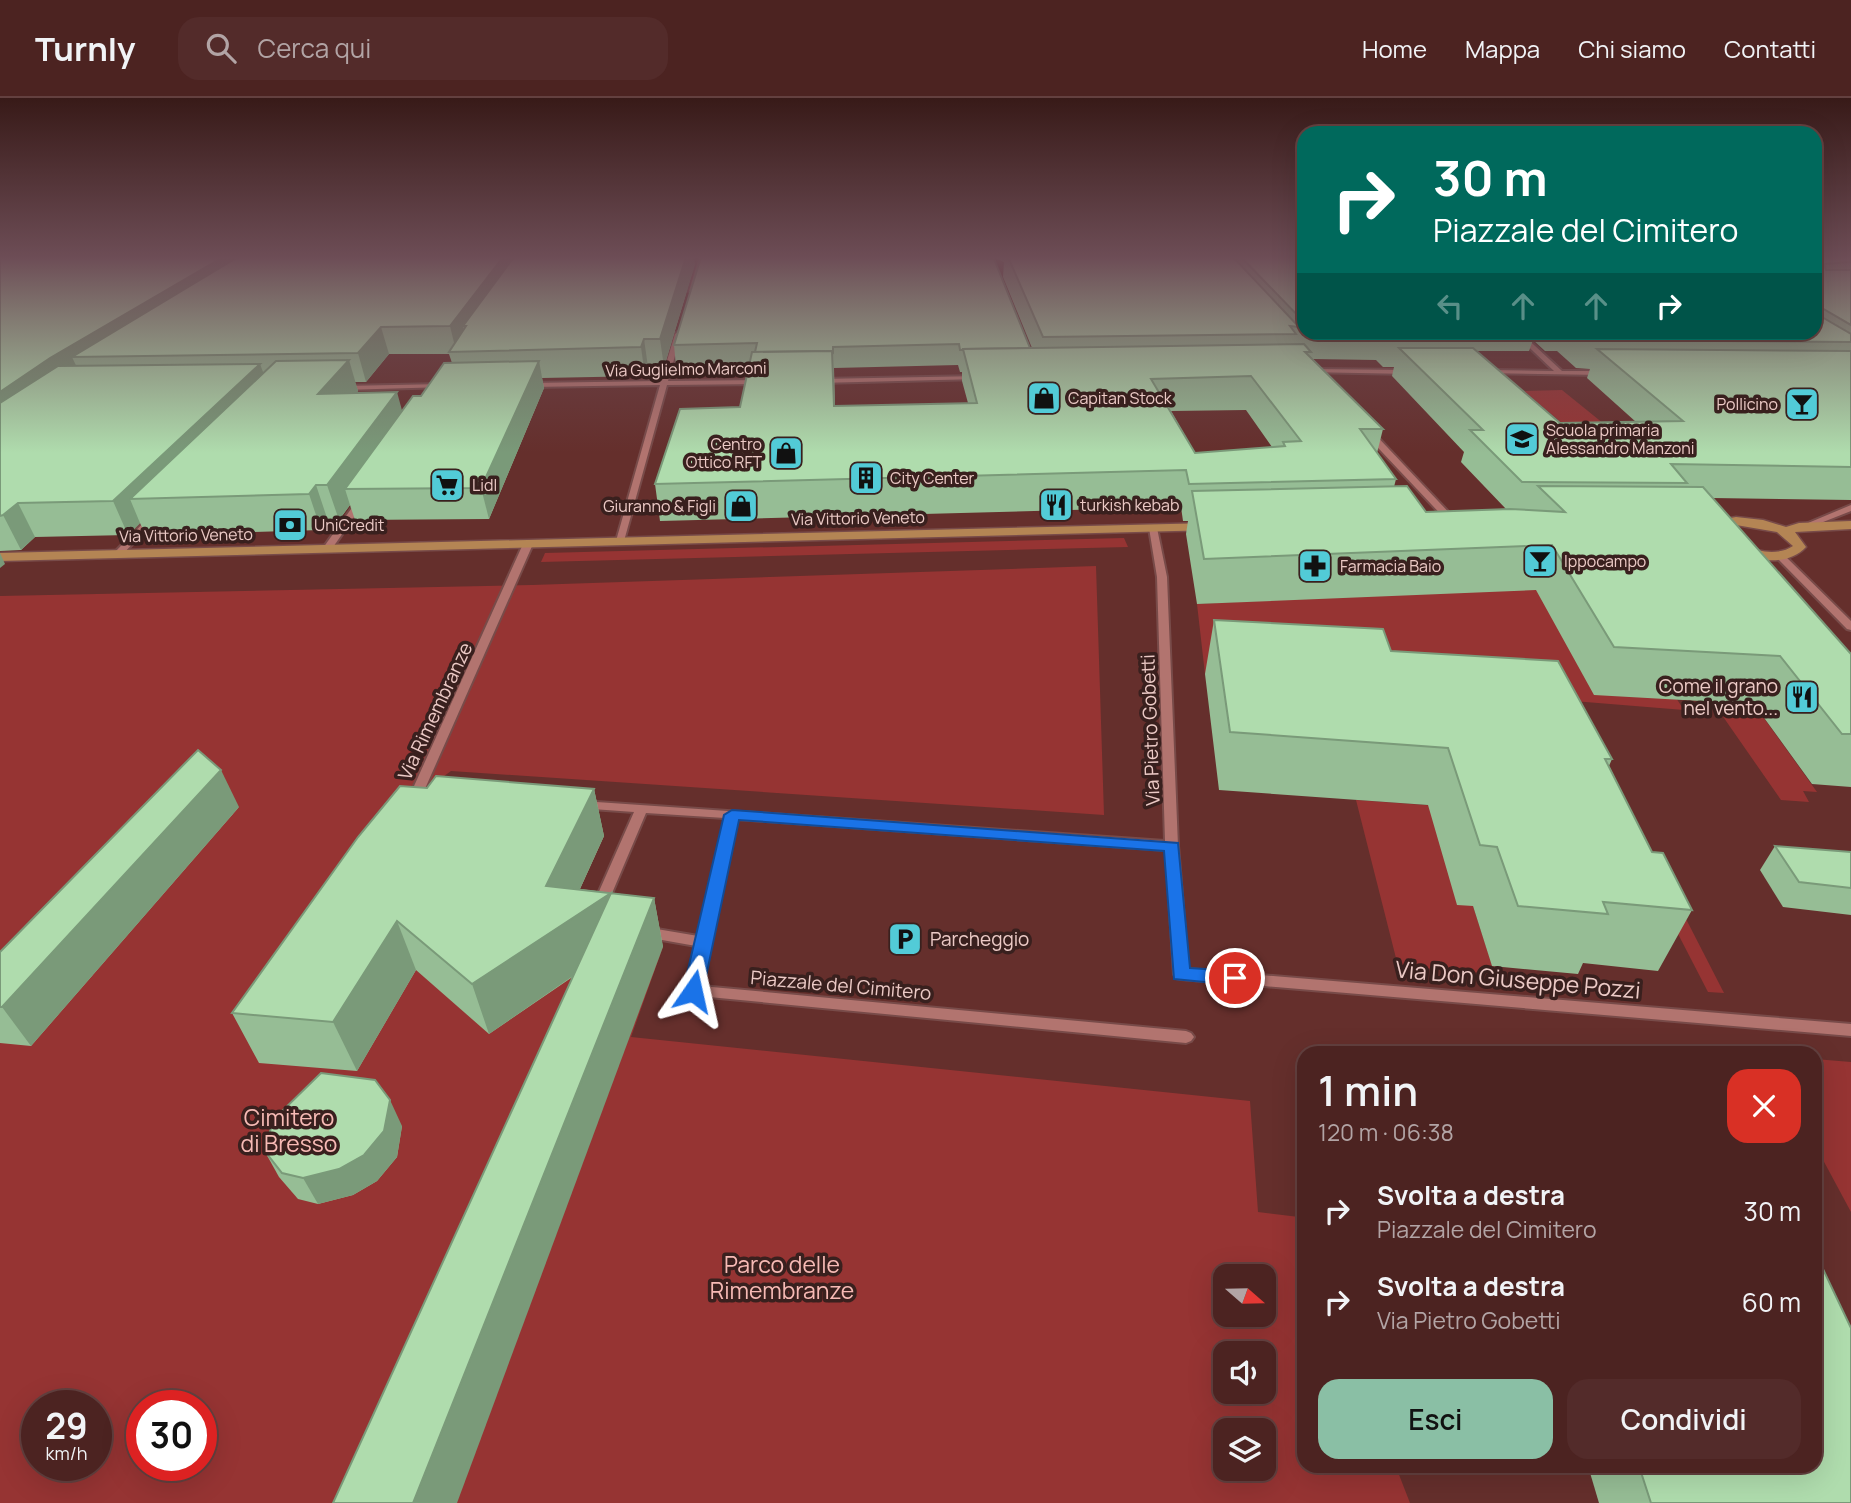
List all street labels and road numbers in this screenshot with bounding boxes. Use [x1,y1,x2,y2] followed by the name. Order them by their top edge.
[605,357,767,381] street label: Via Guglielmo Marconi
[791,506,925,530] street label: Via Vittorio Veneto
[119,523,253,547] street label: Via Vittorio Veneto
[392,638,478,784] street label: Via Rimembranze
[1134,654,1166,806] street label: Via Pietro Gobetti
[1394,952,1642,1006] street label: Via Don Giuseppe Pozzi
[750,964,932,1006] street label: Piazzale del Cimitero

